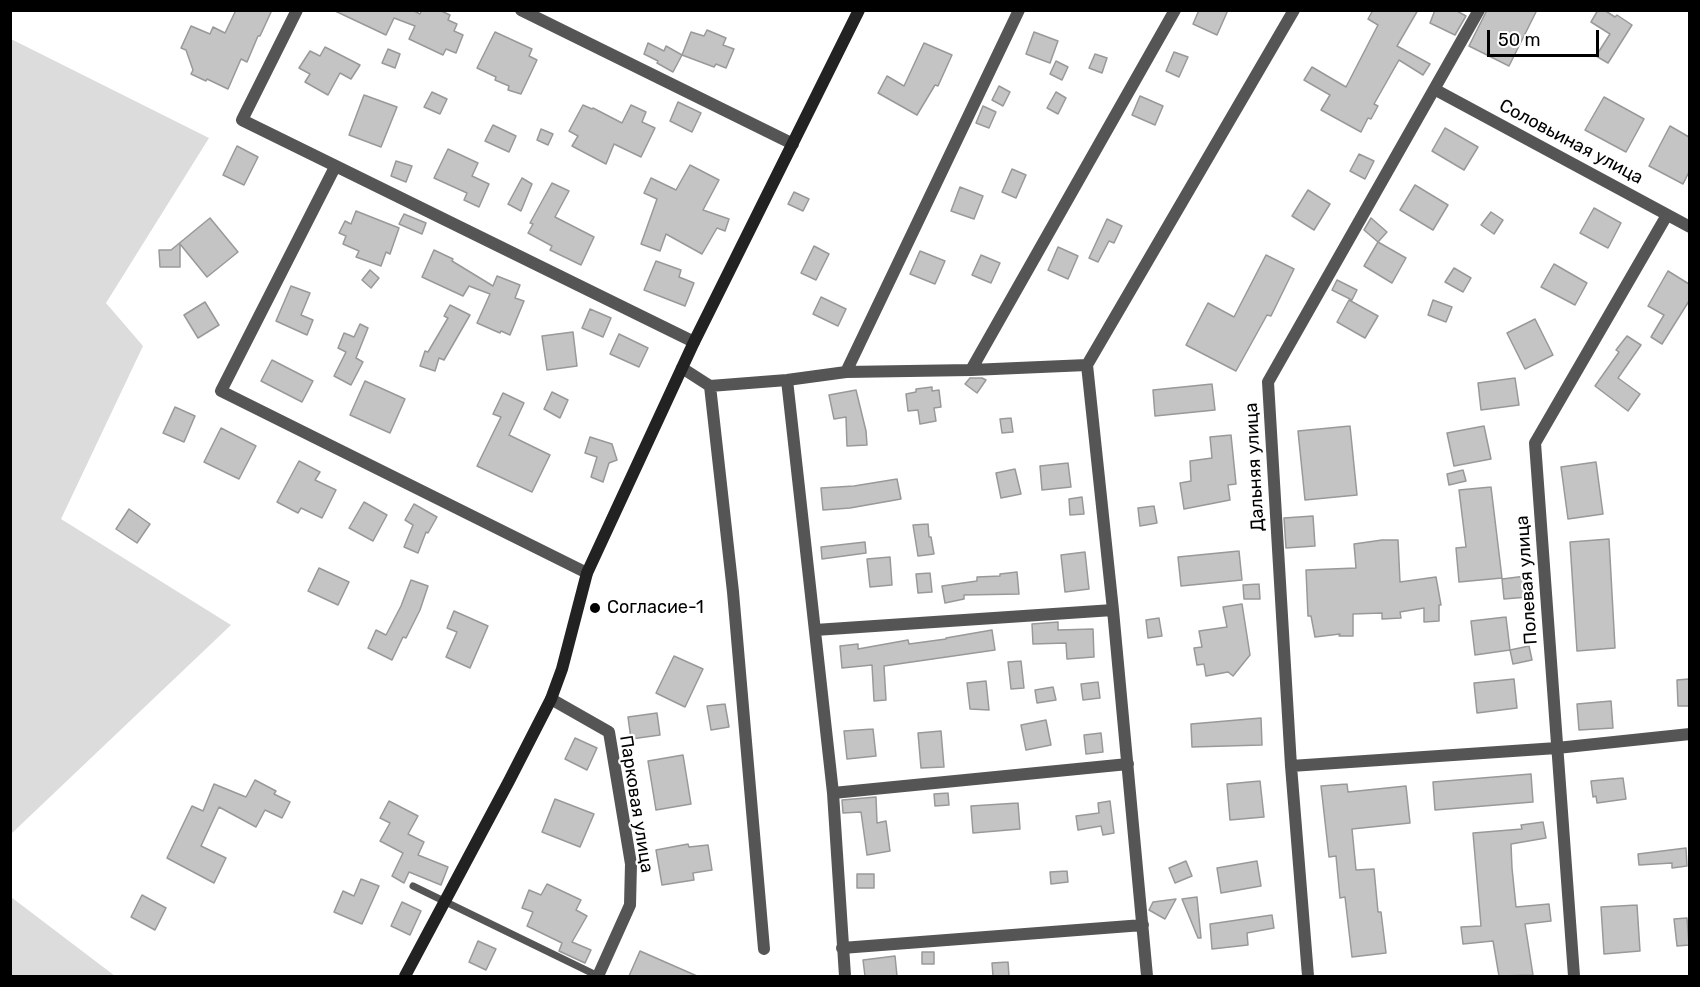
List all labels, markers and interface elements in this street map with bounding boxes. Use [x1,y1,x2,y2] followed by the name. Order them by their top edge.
[1490,18,1602,56] scale bar
[1498,29,1541,51] text: 50 m
[1495,95,1647,189] street label: Соловьиная улица
[1241,402,1269,532] street label: Дальняя улица
[1512,515,1542,645] street label: Полевая улица
[607,597,704,619] place label: Согласие-1
[588,601,602,615] marker: Согласие-1
[614,734,658,874] street label: Парковая улица

